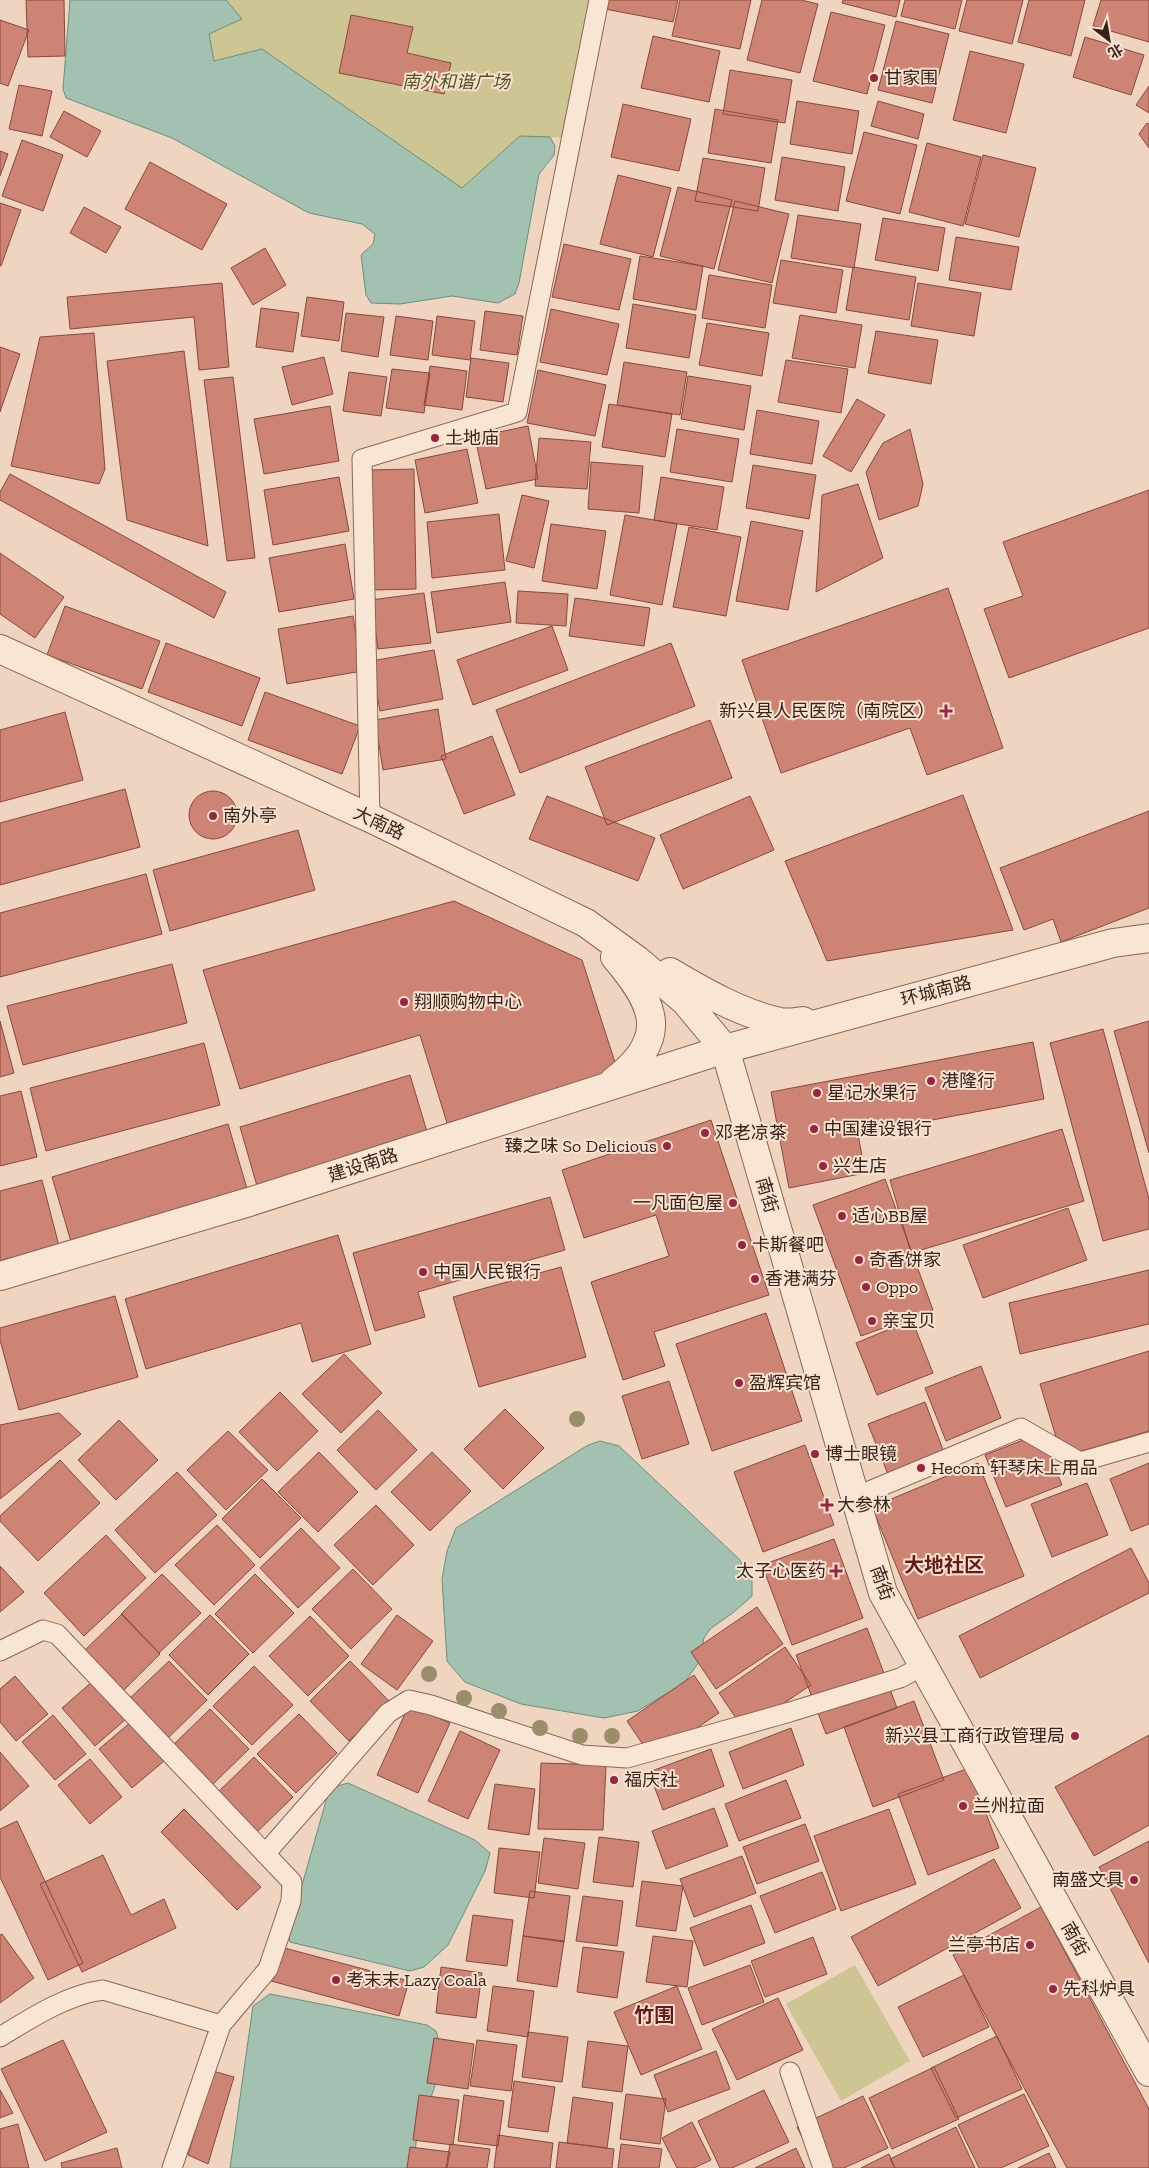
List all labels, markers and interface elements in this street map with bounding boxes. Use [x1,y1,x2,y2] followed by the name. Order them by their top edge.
[1084,15,1134,65] north arrow
[1105,40,1126,62] text: 北
[884,67,938,89] place label: 甘家围
[402,71,512,93] park label: 南外和谐广场
[868,72,880,84] marker: 甘家围
[445,427,499,449] place label: 土地庙
[429,432,441,444] marker: 土地庙
[719,700,935,722] place label: 新兴县人民医院（南院区）
[939,704,953,718] marker: 新兴县人民医院（南院区）
[350,802,408,844] street label: 大南路
[223,805,277,827] place label: 南外亭
[207,810,219,822] marker: 南外亭
[898,971,974,1011] street label: 环城南路
[414,991,522,1013] place label: 翔顺购物中心
[398,996,410,1008] marker: 翔顺购物中心
[941,1070,995,1092] place label: 港隆行
[925,1075,937,1087] marker: 港隆行
[827,1082,917,1104] place label: 星记水果行
[811,1087,823,1099] marker: 星记水果行
[824,1118,932,1140] place label: 中国建设银行
[715,1122,787,1144] place label: 邓老凉茶
[808,1123,820,1135] marker: 中国建设银行
[699,1127,711,1139] marker: 邓老凉茶
[504,1135,657,1157] place label: 臻之味 So Delicious
[661,1140,673,1152] marker: 臻之味 So Delicious
[325,1143,401,1187] street label: 建设南路
[833,1155,887,1177] place label: 兴生店
[817,1160,829,1172] marker: 兴生店
[751,1175,783,1215] street label: 南街
[633,1192,723,1214] place label: 一凡面包屋
[727,1197,739,1209] marker: 一凡面包屋
[852,1205,928,1227] place label: 适心BB屋
[836,1210,848,1222] marker: 适心BB屋
[752,1234,824,1256] place label: 卡斯餐吧
[736,1239,748,1251] marker: 卡斯餐吧
[869,1249,941,1271] place label: 奇香饼家
[853,1254,865,1266] marker: 奇香饼家
[433,1261,541,1283] place label: 中国人民银行
[417,1266,429,1278] marker: 中国人民银行
[765,1268,837,1290] place label: 香港满芬
[749,1273,761,1285] marker: 香港满芬
[876,1276,918,1298] place label: Oppo
[860,1281,872,1293] marker: Oppo
[882,1310,936,1332] place label: 亲宝贝
[866,1315,878,1327] marker: 亲宝贝
[749,1372,821,1394] place label: 盈辉宾馆
[733,1377,745,1389] marker: 盈辉宾馆
[825,1443,897,1465] place label: 博士眼镜
[809,1448,821,1460] marker: 博士眼镜
[931,1457,1098,1479] place label: Hecom 轩琴床上用品
[915,1462,927,1474] marker: Hecom 轩琴床上用品
[837,1494,891,1516] place label: 大参林
[821,1499,833,1511] marker: 大参林
[904,1553,984,1577] district label: 大地社区
[736,1560,826,1582] place label: 太子心医药
[866,1562,898,1604] street label: 南街
[830,1565,842,1577] marker: 太子心医药
[885,1725,1065,1747] place label: 新兴县工商行政管理局
[1069,1730,1081,1742] marker: 新兴县工商行政管理局
[624,1769,678,1791] place label: 福庆社
[608,1774,620,1786] marker: 福庆社
[973,1795,1045,1817] place label: 兰州拉面
[957,1800,969,1812] marker: 兰州拉面
[1052,1869,1124,1891] place label: 南盛文具
[1128,1874,1140,1886] marker: 南盛文具
[1057,1918,1093,1960] street label: 南街
[948,1934,1020,1956] place label: 兰亭书店
[1024,1939,1036,1951] marker: 兰亭书店
[346,1969,487,1991] place label: 考末末 Lazy Coala
[330,1974,342,1986] marker: 考末末 Lazy Coala
[1063,1978,1135,2000] place label: 先科炉具
[1047,1983,1059,1995] marker: 先科炉具
[634,2003,674,2027] district label: 竹围

